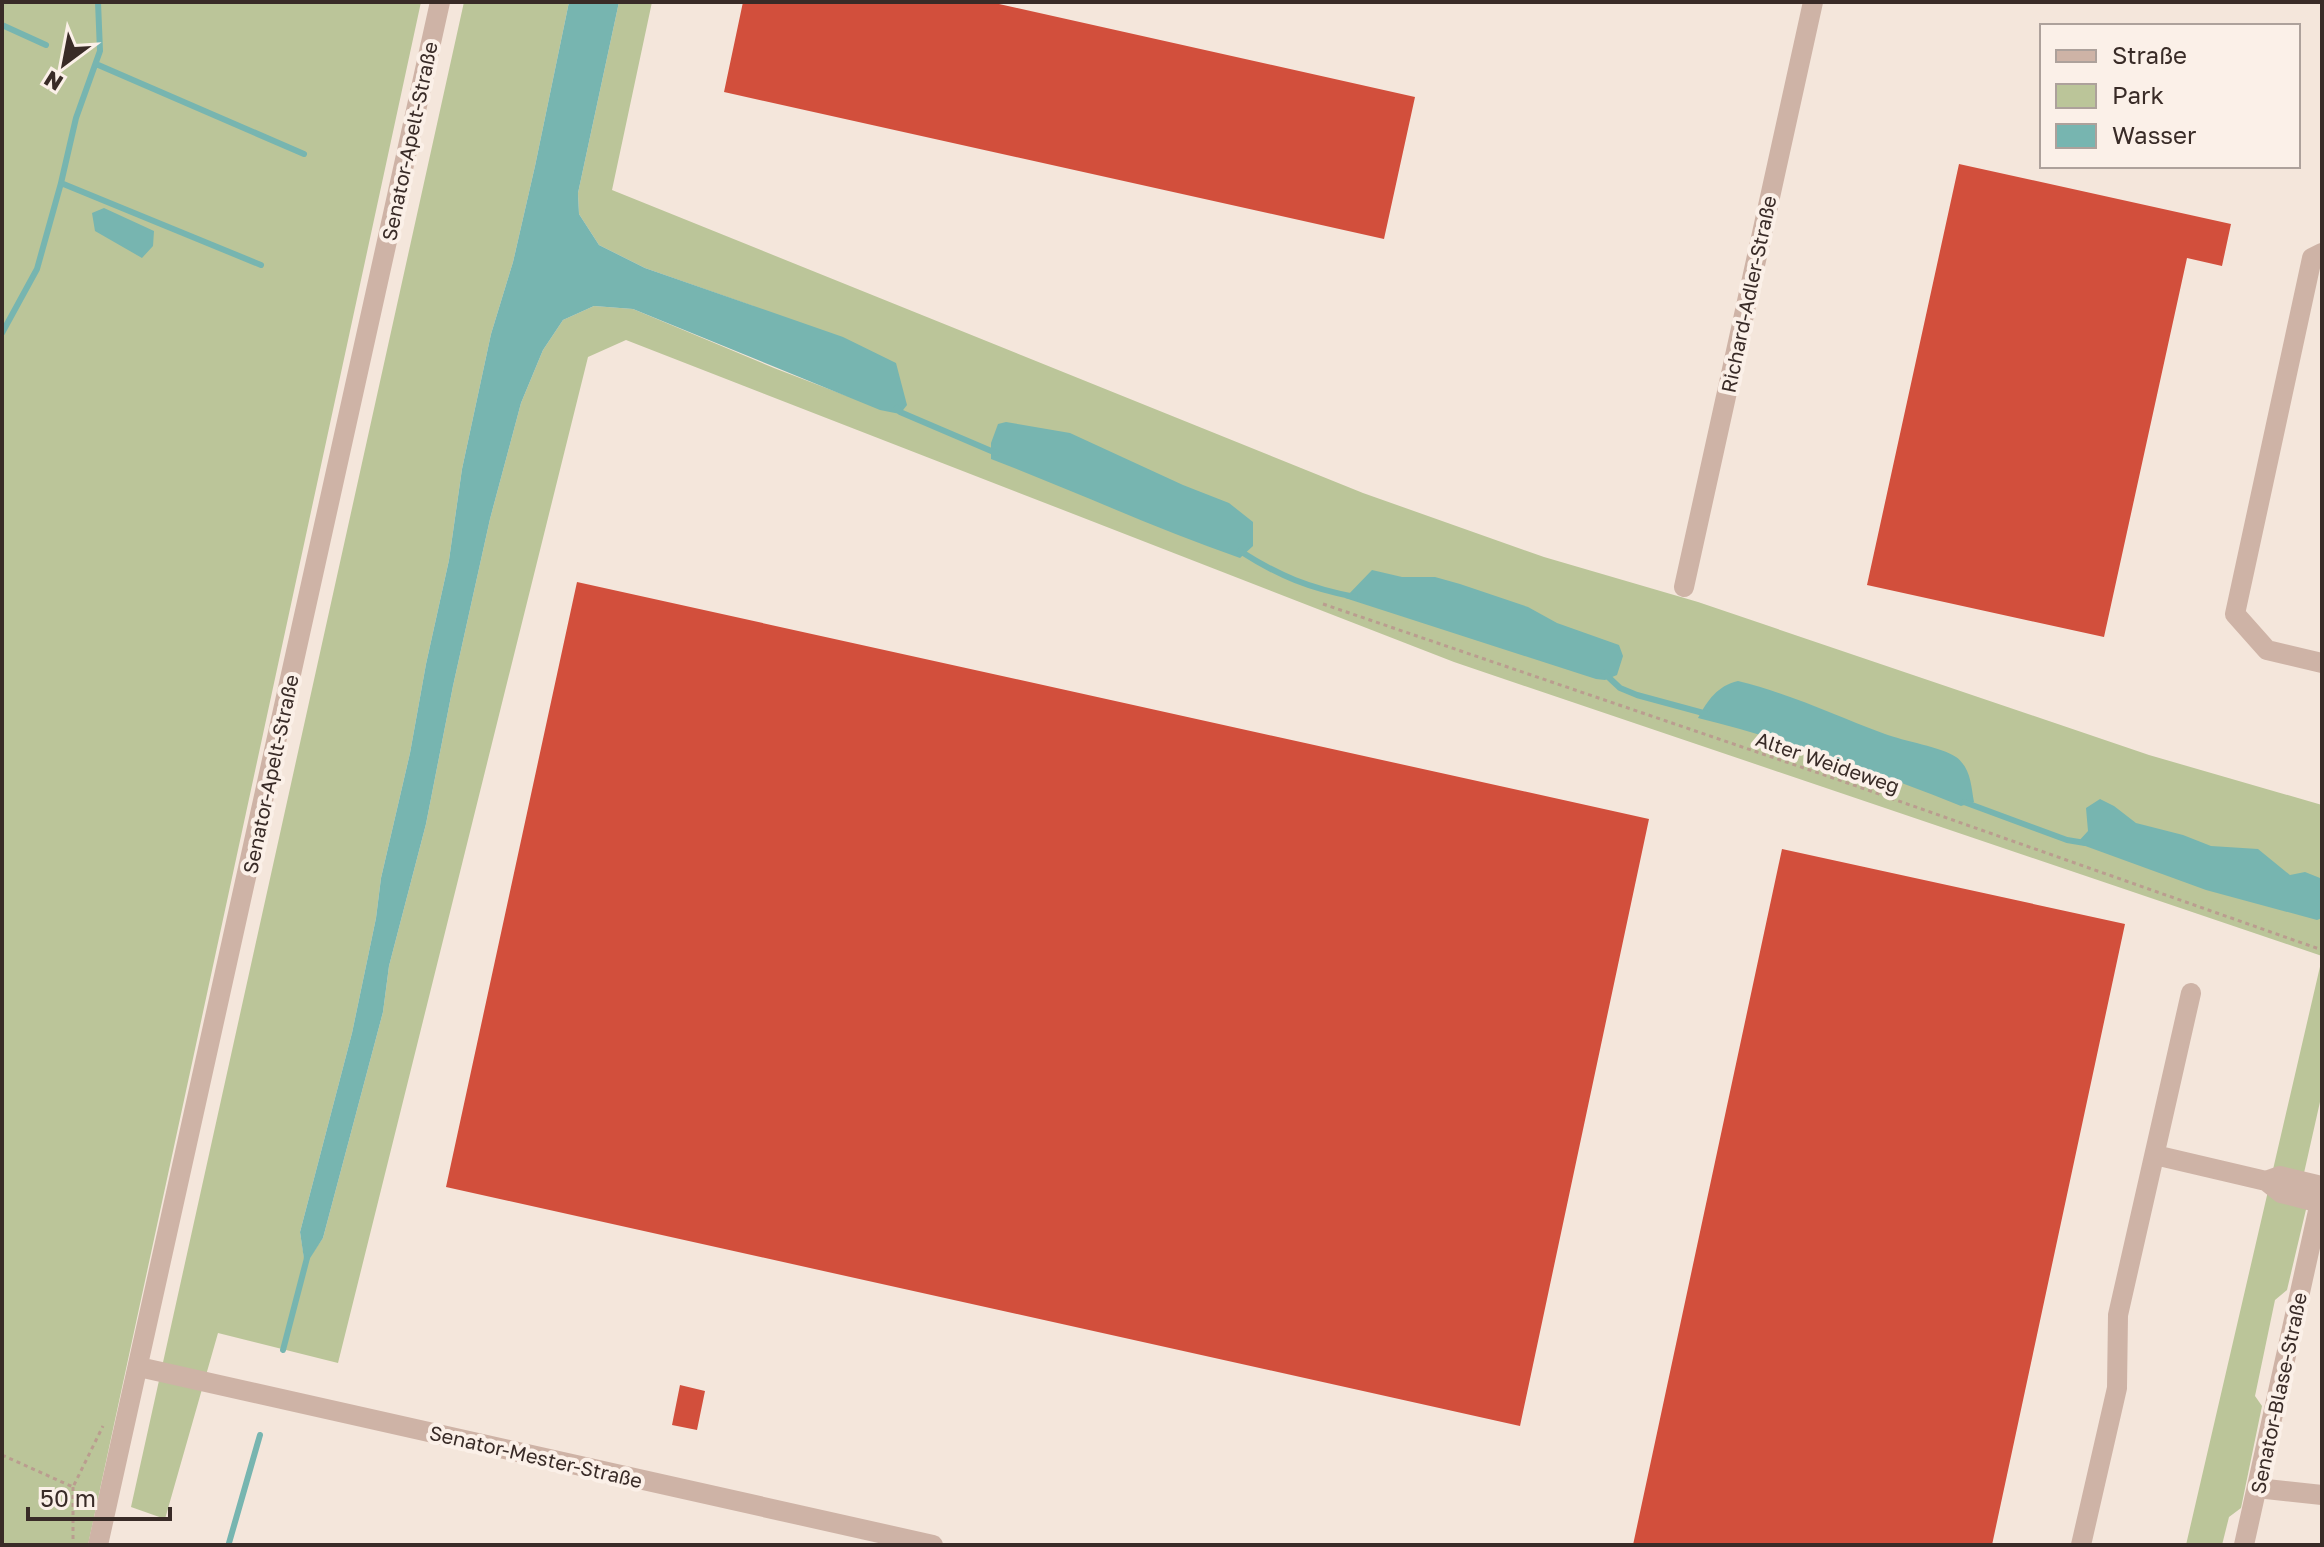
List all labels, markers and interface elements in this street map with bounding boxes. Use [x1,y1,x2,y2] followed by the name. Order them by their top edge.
[24,24,104,104] north arrow
[2040,24,2300,168] legend
[376,39,442,243] street label: Senator-Apelt-Straße
[2112,40,2187,69] text: Straße
[39,66,67,97] text: N
[2112,80,2164,109] text: Park
[2112,120,2196,149] text: Wasser
[1715,193,1781,395] street label: Richard-Adler-Straße
[237,672,303,876] street label: Senator-Apelt-Straße
[1753,726,1903,798] street label: Alter Weideweg
[2245,1290,2311,1496] street label: Senator-Blase-Straße
[427,1420,645,1492] street label: Senator-Mester-Straße
[28,1471,170,1521] scale bar
[40,1483,96,1512] text: 50 m

